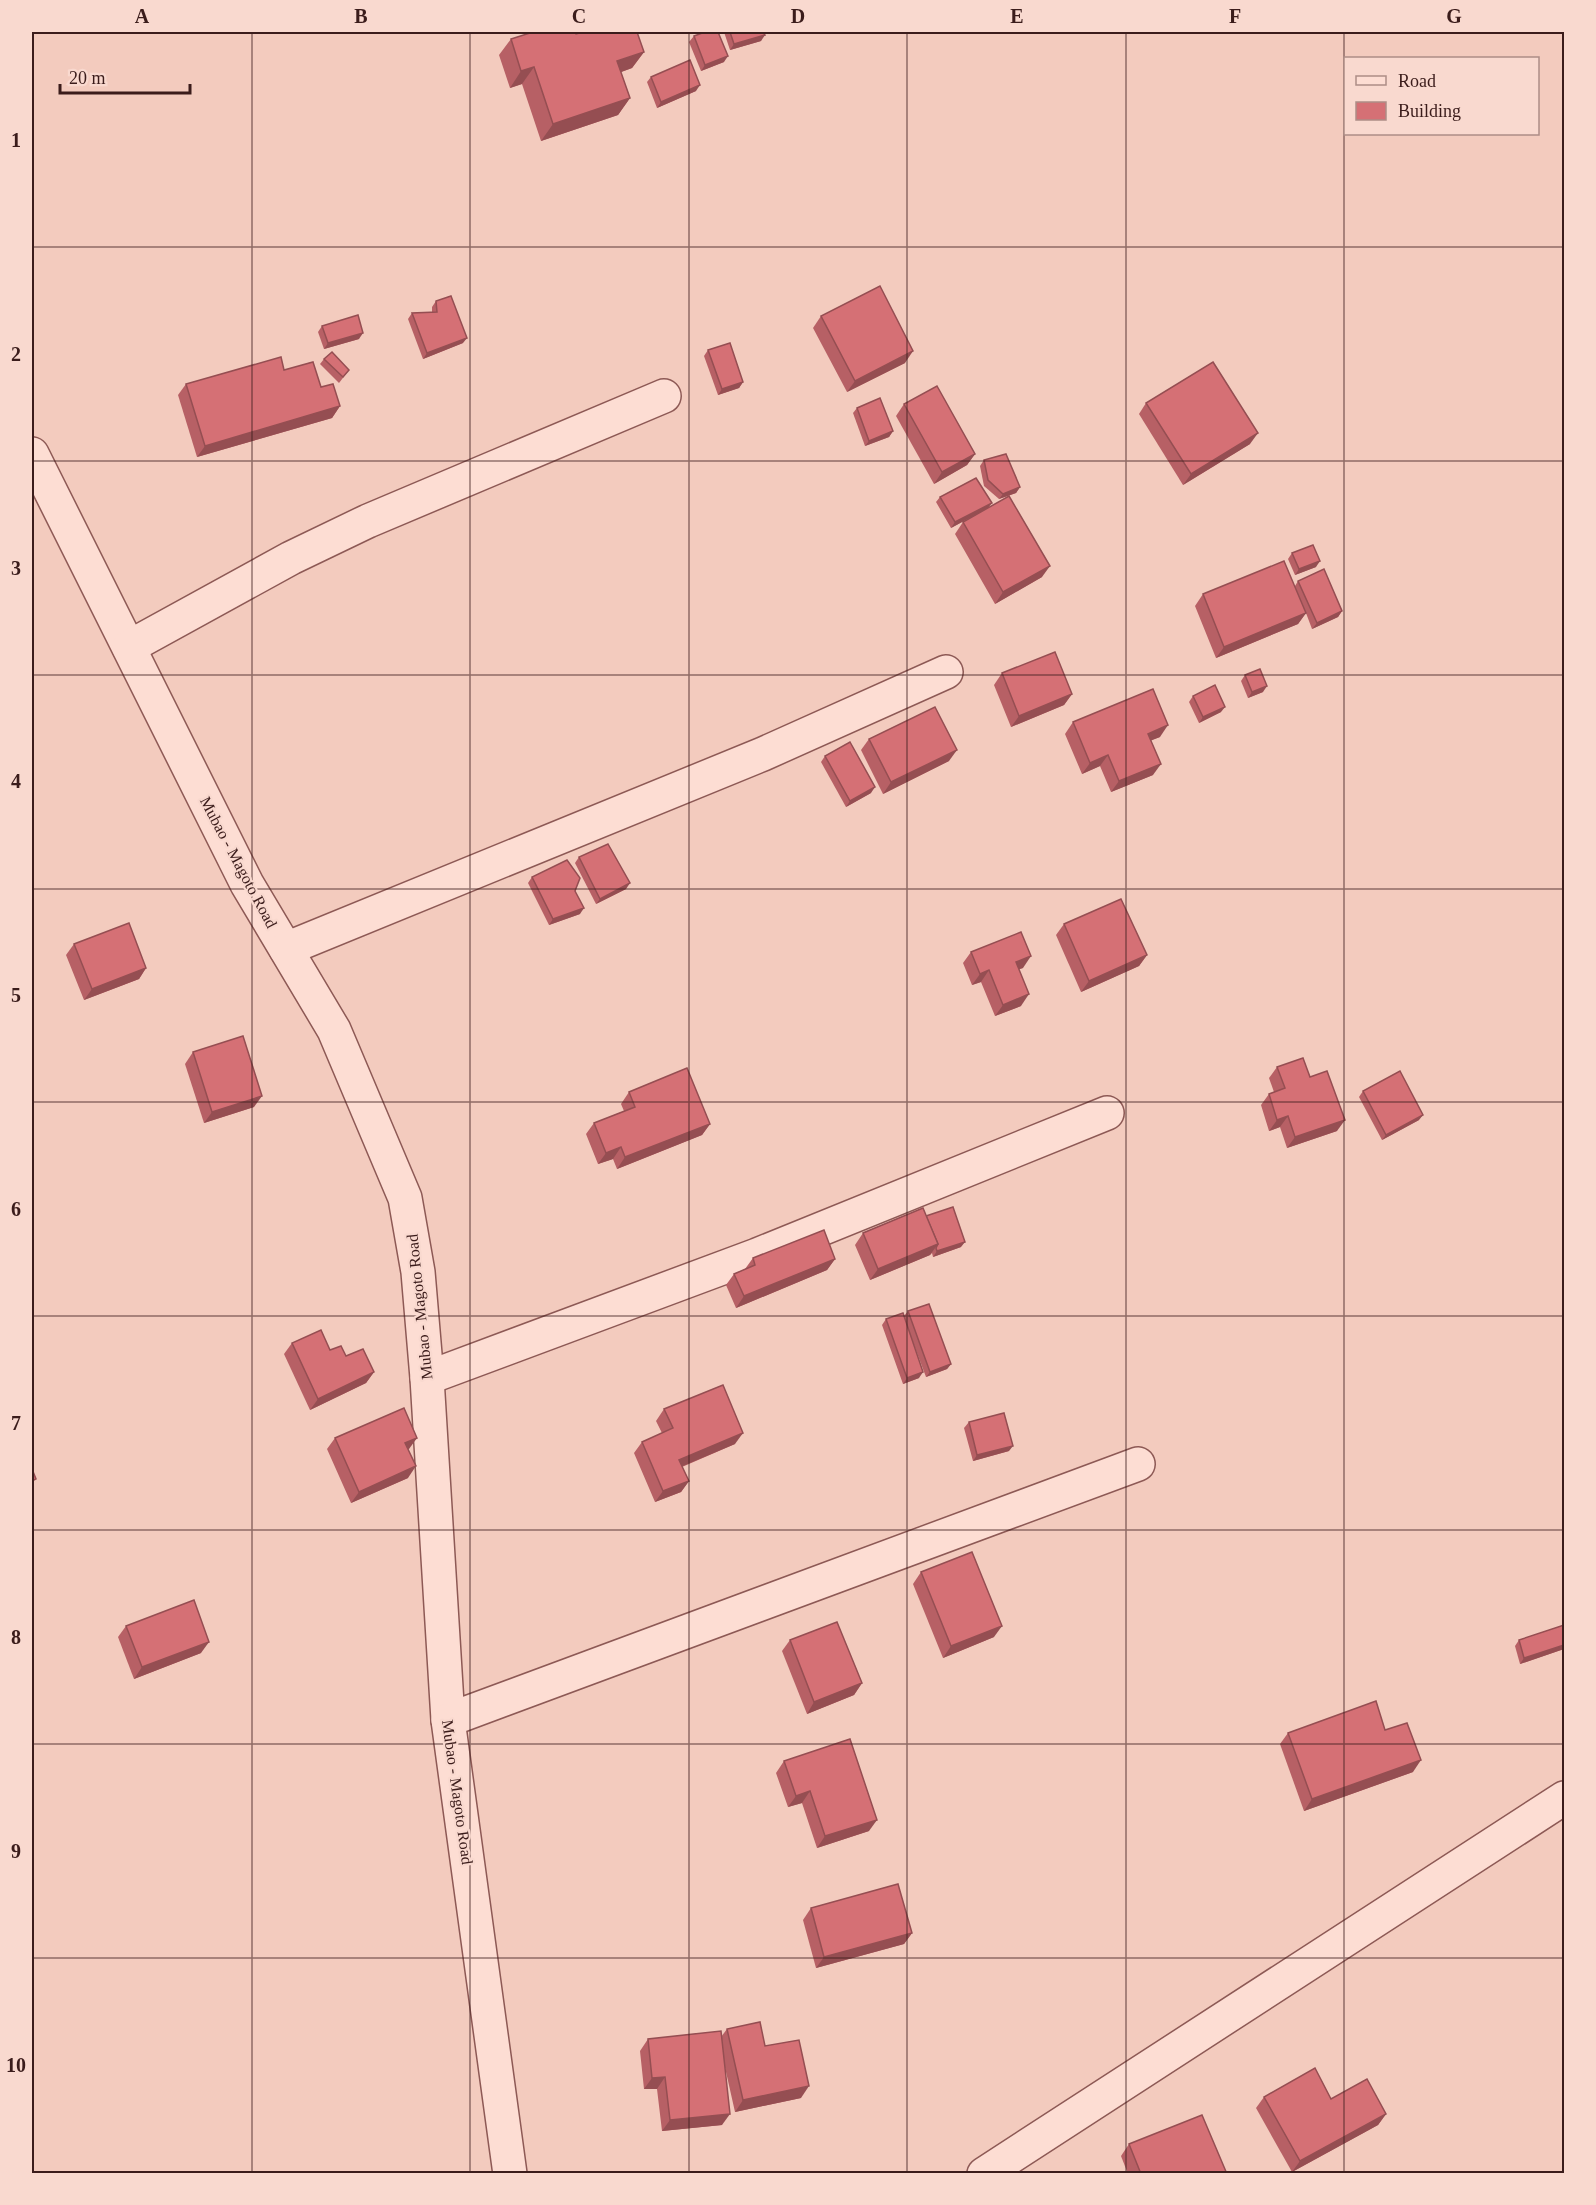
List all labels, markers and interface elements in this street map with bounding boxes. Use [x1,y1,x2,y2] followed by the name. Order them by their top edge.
[135,5,150,27] text: A
[354,5,368,27] text: B
[572,5,586,27] text: C
[791,5,805,27] text: D
[1010,5,1024,27] text: E
[1229,5,1241,27] text: F
[1446,5,1462,27] text: G
[60,57,190,95] scale bar
[1344,57,1539,135] legend
[69,68,106,88] text: 20 m
[1398,71,1436,91] text: Road
[1398,101,1461,121] text: Building
[11,129,21,151] text: 1
[11,343,21,365] text: 2
[11,557,21,579] text: 3
[11,770,21,792] text: 4
[196,794,280,931] street label: Mubao - Magoto Road
[11,984,21,1006] text: 5
[11,1198,21,1220] text: 6
[403,1233,437,1381] street label: Mubao - Magoto Road
[11,1412,21,1434] text: 7
[11,1626,21,1648] text: 8
[438,1718,476,1866] street label: Mubao - Magoto Road
[11,1840,21,1862] text: 9
[6,2054,26,2076] text: 10

